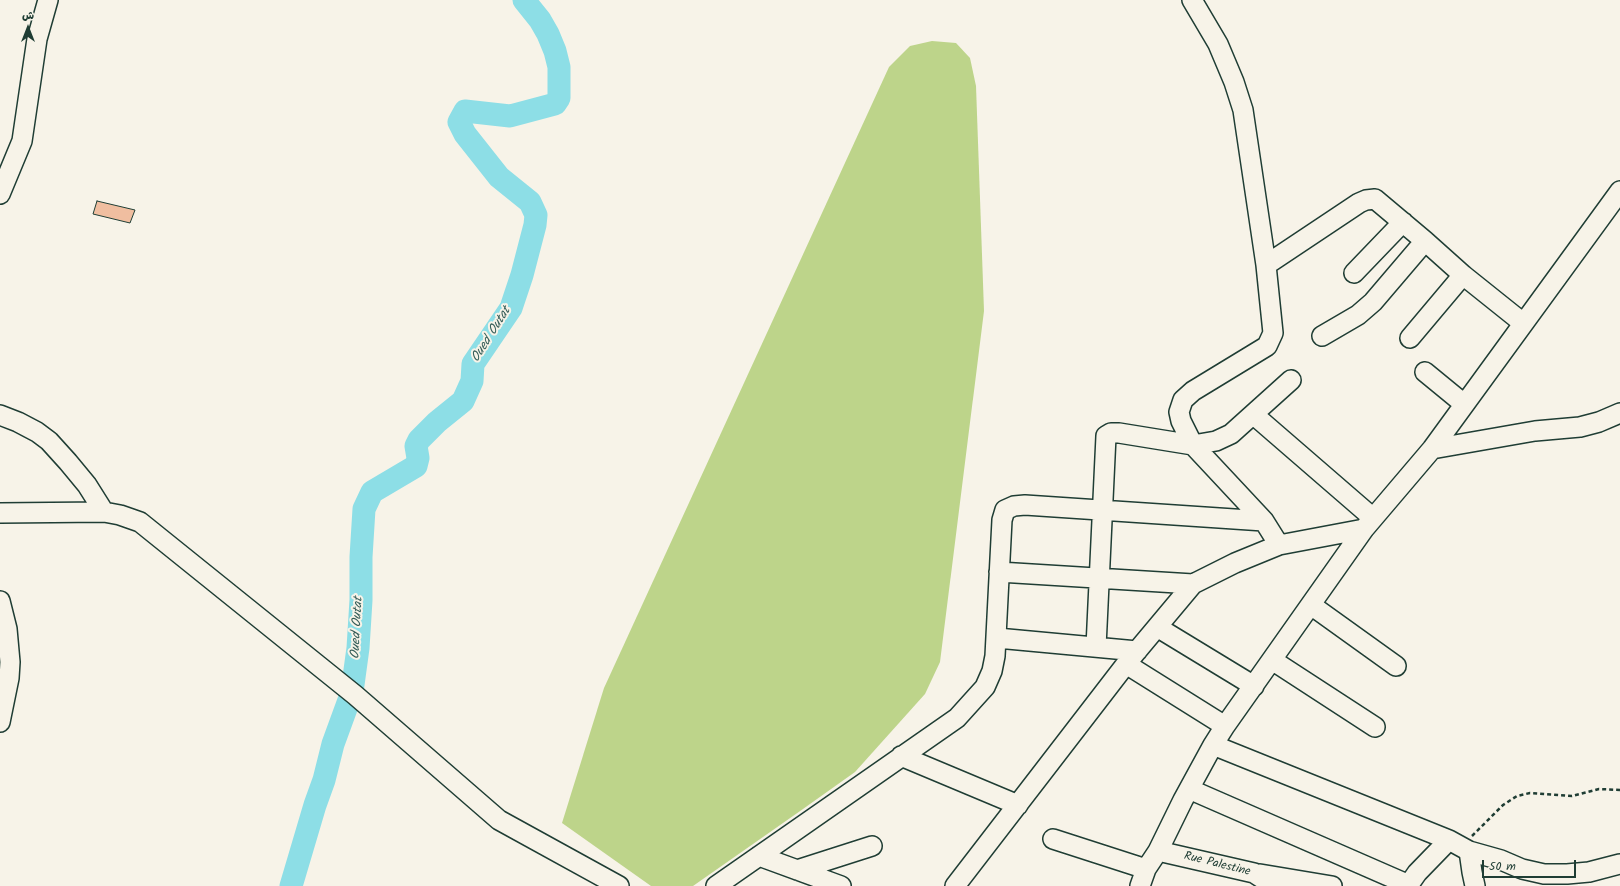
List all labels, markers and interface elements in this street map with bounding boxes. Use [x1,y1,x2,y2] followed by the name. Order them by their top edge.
[22,7,34,25] text: ش
[8,8,48,48] north arrow
[469,305,515,365] water label: Oued Outat
[349,597,367,659] water label: Oued Outat
[1182,850,1252,880] street label: Rue Palestine
[1484,852,1578,878] scale bar
[1489,857,1516,876] text: 50 m

